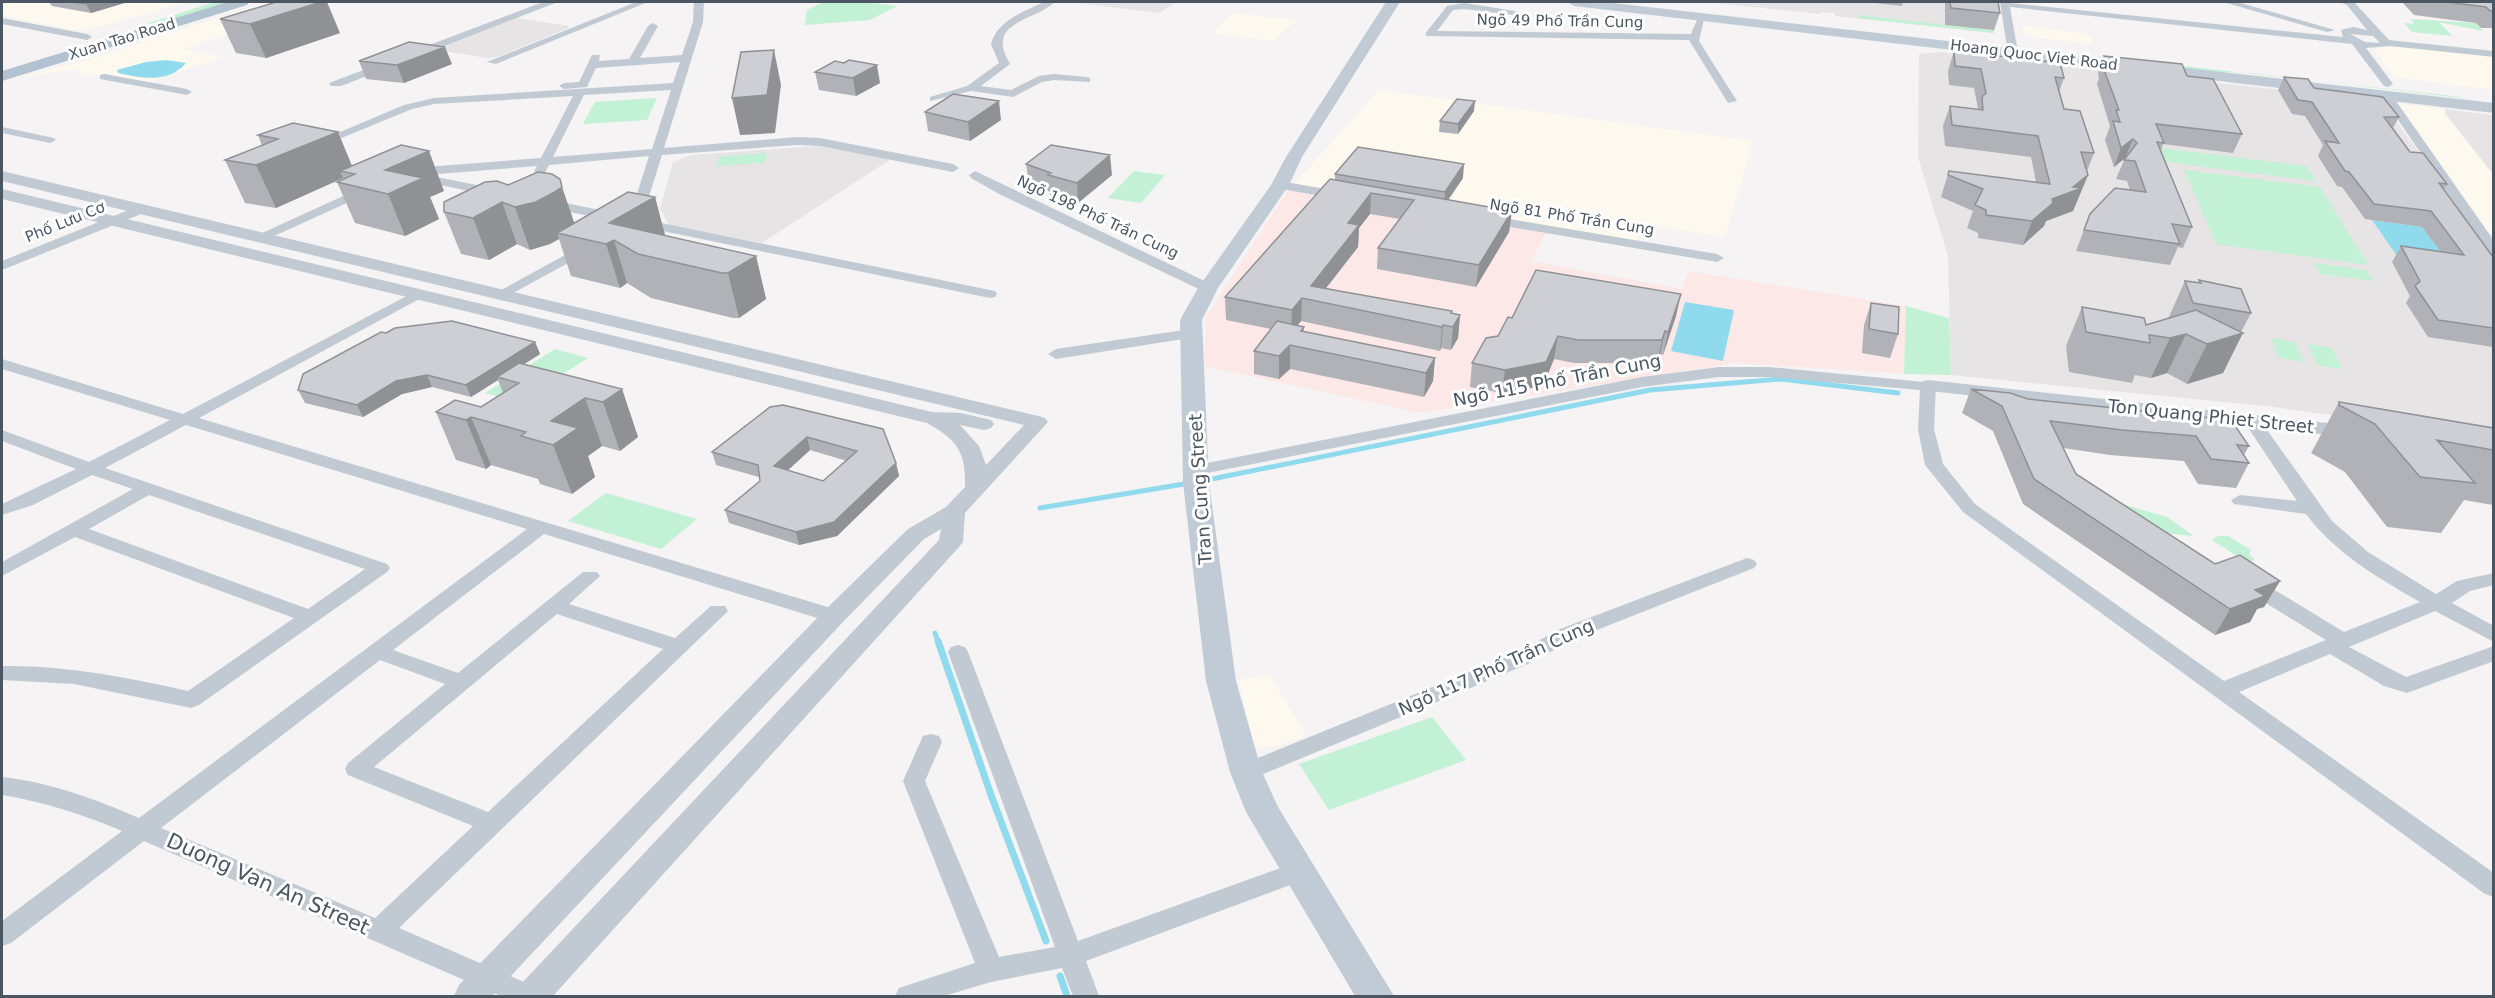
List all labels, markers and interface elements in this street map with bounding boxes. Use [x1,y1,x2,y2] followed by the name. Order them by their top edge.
[1477,11,1643,31] street label: Ngõ 49 Phố Trần Cung
[66,14,178,64] street label: Xuan Tao Road
[1949,36,2119,74] street label: Hoang Quoc Viet Road
[1014,172,1182,262] street label: Ngõ 198 Phố Trần Cung
[1488,195,1656,239] street label: Ngõ 81 Phố Trần Cung
[23,198,108,246] street label: Phố Lưu Cơ
[1451,350,1663,410] street label: Ngõ 115 Phố Trần Cung
[2106,395,2315,437] street label: Ton Quang Phiet Street
[1184,413,1216,566] street label: Tran Cung Street
[1395,614,1597,720] street label: Ngõ 117 Phố Trần Cung
[163,828,373,940] street label: Duong Van An Street

